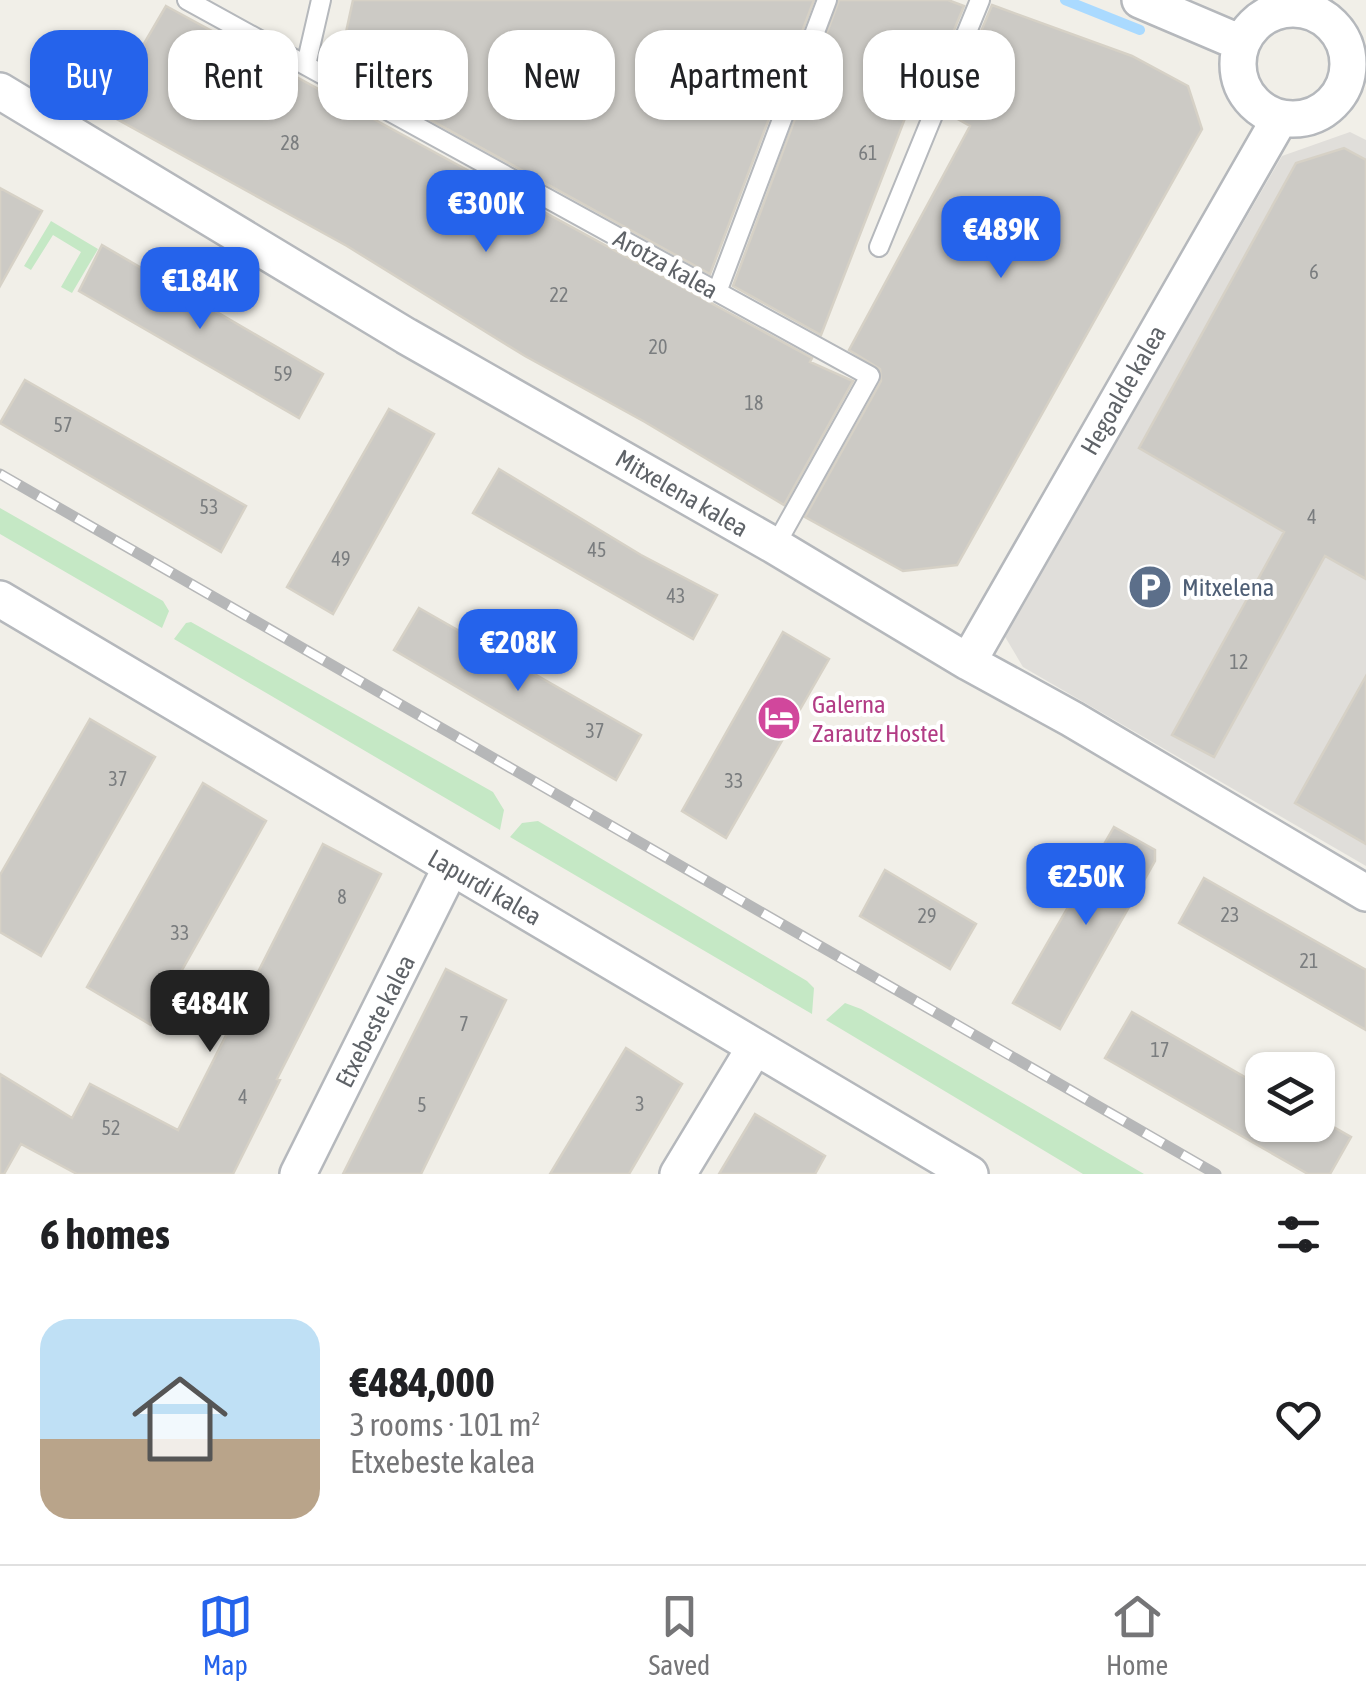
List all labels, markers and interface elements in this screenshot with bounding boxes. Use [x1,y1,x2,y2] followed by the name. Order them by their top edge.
[30,30,148,120] chip: Buy
[168,30,298,120] chip: Rent
[318,30,468,120] chip: Filters
[488,30,615,120] chip: New
[635,30,843,120] chip: Apartment
[863,30,1015,120] chip: House
[281,131,299,154] house number: 28
[859,141,877,164] house number: 61
[416,170,556,255] pin: €300K
[448,184,524,221] text: €300K
[931,196,1071,281] pin: €489K
[963,210,1039,247] text: €489K
[609,224,723,304] street label: Arotza kalea
[130,247,270,332] pin: €184K
[1309,260,1319,283] house number: 6
[162,261,238,298] text: €184K
[550,283,568,306] house number: 22
[1075,320,1171,460] street label: Hegoalde kalea
[649,335,667,358] house number: 20
[274,362,292,385] house number: 59
[745,391,763,414] house number: 18
[54,413,72,436] house number: 57
[611,444,753,542] street label: Mitxelena kalea
[200,495,218,518] house number: 53
[1307,505,1317,528] house number: 4
[588,538,606,561] house number: 45
[332,547,350,570] house number: 49
[1127,564,1173,610] parking icon: Mitxelena
[1182,573,1274,601] place label: Mitxelena
[667,584,685,607] house number: 43
[448,609,588,694] pin: €208K
[480,623,556,660] text: €208K
[1230,650,1248,673] house number: 12
[812,690,945,747] place label: Galerna Zarautz Hostel
[756,695,802,741] hotel icon: Galerna Zarautz Hostel
[586,719,604,742] house number: 37
[109,767,127,790] house number: 37
[725,769,743,792] house number: 33
[424,843,546,931] street label: Lapurdi kalea
[1016,843,1156,928] pin: €250K
[1048,857,1124,894] text: €250K
[337,885,347,908] house number: 8
[1221,903,1239,926] house number: 23
[918,904,936,927] house number: 29
[171,921,189,944] house number: 33
[1300,949,1318,972] house number: 21
[330,950,420,1092] street label: Etxebeste kalea
[140,970,280,1055] pin: €484K
[172,984,248,1021] text: €484K
[459,1012,469,1035] house number: 7
[1151,1038,1169,1061] house number: 17
[1245,1052,1335,1142] map controls
[1245,1052,1335,1142] button: layers
[238,1085,248,1108] house number: 4
[635,1092,645,1115] house number: 3
[417,1093,427,1116] house number: 5
[102,1116,120,1139] house number: 52
[1271,1207,1326,1262] icon: filters
[40,1210,170,1258] text: 6 homes
[350,1358,495,1406] text: €484,000
[120,1359,240,1479] icon: home
[1271,1392,1326,1447] icon: heart
[350,1406,540,1443] text: 3 rooms · 101 m²
[350,1443,535,1480] text: Etxebeste kalea
[198,1589,253,1681] tab: Map
[648,1589,710,1681] tab: Saved
[1106,1589,1168,1681] tab: Home

